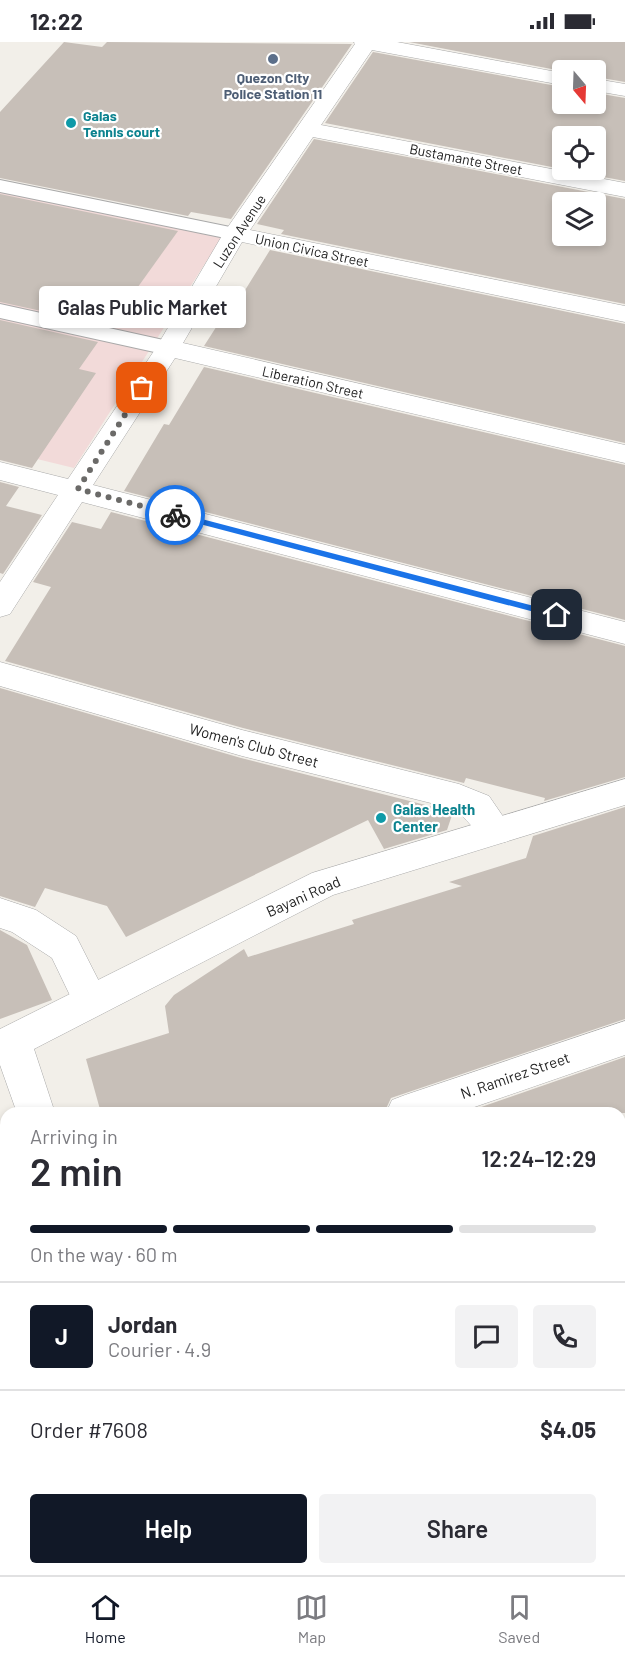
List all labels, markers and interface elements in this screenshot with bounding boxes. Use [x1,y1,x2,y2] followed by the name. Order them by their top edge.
[30,8,83,34] text: 12:22
[266,52,280,66] marker: Quezon City Police Station 11
[552,60,606,114] north arrow
[552,60,606,246] map controls
[224,69,322,102] place label: Quezon City Police Station 11
[83,107,160,140] place label: Galas Tennis court
[64,116,78,130] marker: Galas Tennis court
[552,126,606,180] button: locate
[408,140,524,178] street label: Bustamante Street
[209,191,269,271] street label: Luzon Avenue
[552,192,606,246] button: layers
[254,230,370,270] street label: Union Civica Street
[39,286,246,328] callout: Galas Public Market
[57,295,228,319] text: Galas Public Market
[116,362,167,413] pin
[261,362,365,402] street label: Liberation Street
[125,371,158,404] icon: bag
[145,485,205,545] courier
[159,499,192,532] icon: bike
[531,589,582,640] pin
[540,598,573,631] icon: home
[187,719,321,771] street label: Women's Club Street
[393,800,475,835] place label: Galas Health Center
[374,811,388,825] marker: Galas Health Center
[263,872,343,920] street label: Bayani Road
[458,1048,572,1102] street label: N. Ramirez Street
[30,1124,118,1148] text: Arriving in
[482,1145,596,1171] text: 12:24–12:29
[30,1147,123,1194] text: 2 min
[30,1242,178,1266] text: On the way · 60 m
[455,1305,518,1368] button: chat
[533,1305,596,1368] button: phone
[108,1311,177,1337] text: Jordan
[55,1323,68,1349] text: J
[108,1337,211,1361] text: Courier · 4.9
[30,1416,148,1442] text: Order #7608
[540,1416,596,1442] text: $4.05
[30,1494,307,1563] button: Help
[319,1494,596,1563] button: Share
[85,1591,126,1646] tab: Home
[295,1591,328,1646] tab: Map
[498,1591,540,1646] tab: Saved

